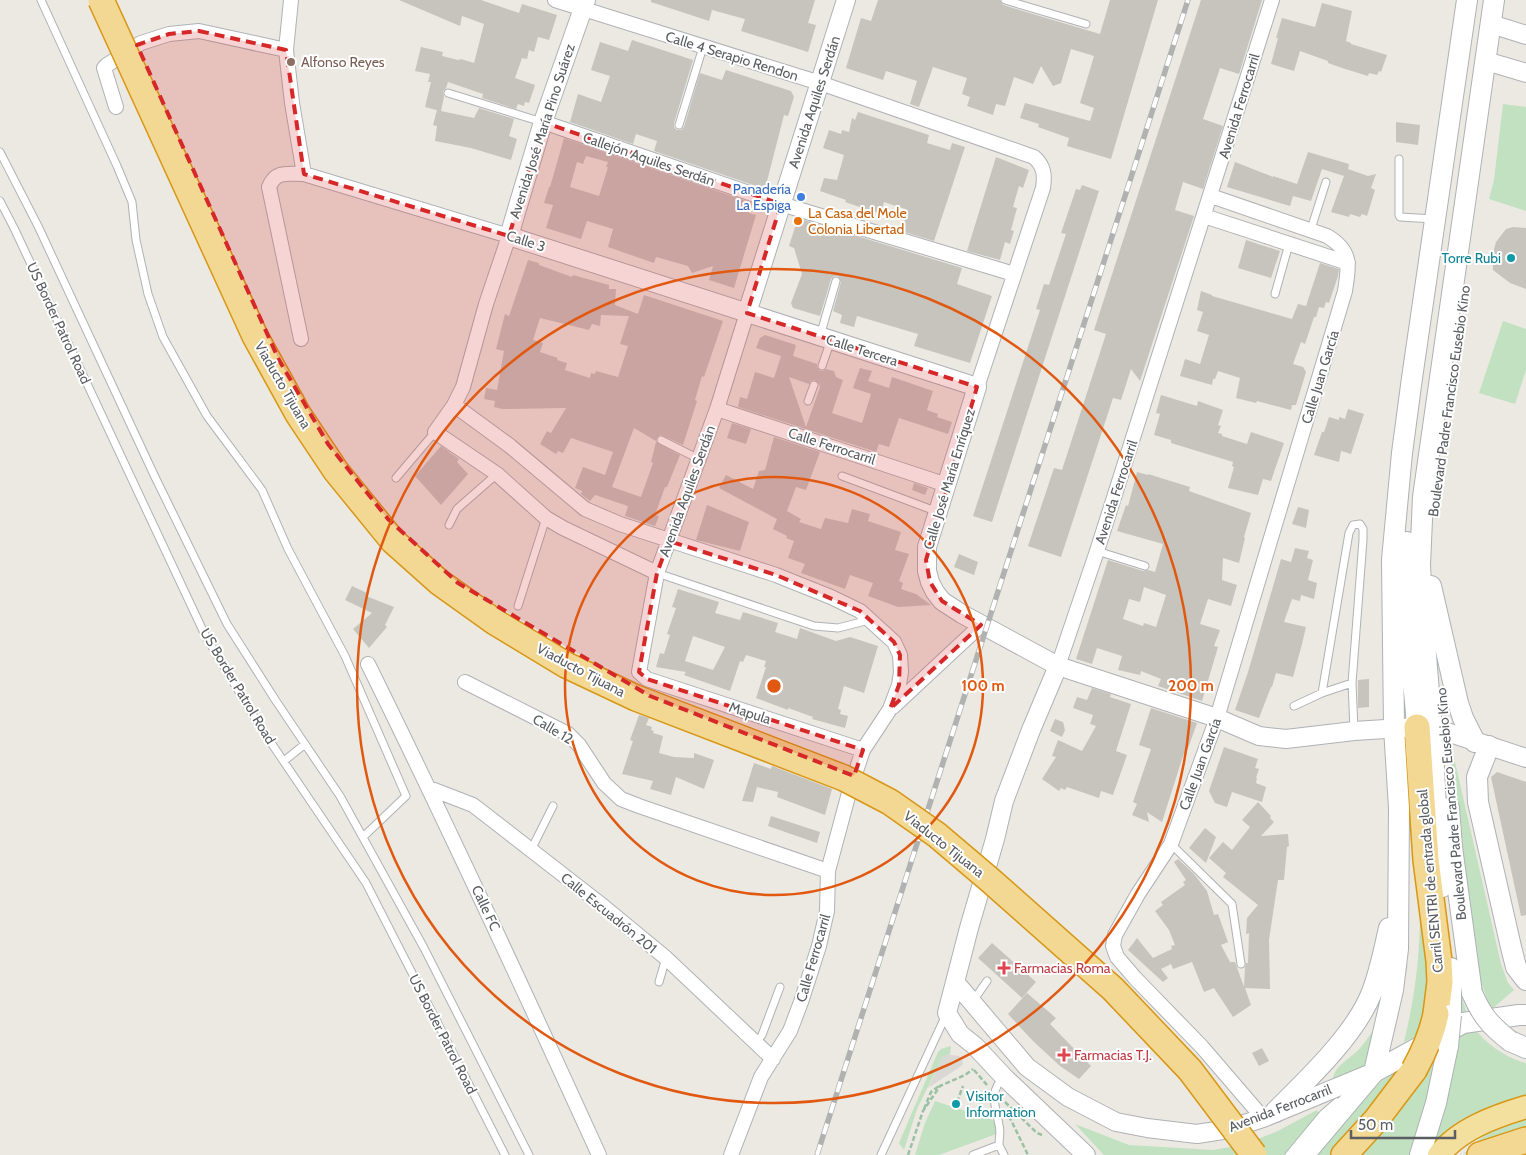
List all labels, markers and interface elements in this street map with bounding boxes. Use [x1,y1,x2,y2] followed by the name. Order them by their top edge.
[663,27,801,85] street label: Calle 4 Serapio Rendon
[784,33,844,171] street label: Avenida Aquiles Serdán
[505,41,579,221] street label: Avenida José María Pino Suárez
[1214,51,1264,161] street label: Avenida Ferrocarril
[301,53,385,71] place label: Alfonso Reyes
[285,56,297,68] marker: Alfonso Reyes
[581,128,718,190] street label: Callejón Aquiles Serdán
[733,180,791,214] place label: Panadería La Espiga
[795,191,807,203] marker: Panadería La Espiga
[808,204,907,238] place label: La Casa del Mole Colonia Libertad
[792,215,804,227] marker: La Casa del Mole Colonia Libertad
[504,226,548,256] street label: Calle 3
[1442,249,1501,267] place label: Torre Rubi
[1505,252,1517,264] marker: Torre Rubi
[23,259,95,387] street label: US Border Patrol Road
[1424,284,1474,518] street label: Boulevard Padre Francisco Eusebio Kino
[1297,328,1343,426] street label: Calle Juan García
[824,330,900,370] street label: Calle Tercera
[251,338,315,432] street label: Viaducto Tijuana
[919,406,979,552] street label: Calle José María Enríquez
[655,423,719,559] street label: Avenida Aquiles Serdán
[786,423,879,469] street label: Calle Ferrocarril
[1091,437,1142,547] street label: Avenida Ferrocarril
[196,625,280,747] street label: US Border Patrol Road
[534,639,629,701] street label: Viaducto Tijuana
[765,677,783,695] centre of rings
[961,677,1005,695] text: 100 m
[1168,677,1214,695] text: 200 m
[1432,687,1470,921] street label: Boulevard Padre Francisco Eusebio Kino
[727,698,774,728] street label: Mapula
[529,710,577,748] street label: Calle 12
[1175,715,1225,813] street label: Calle Juan García
[1413,788,1447,973] street label: Carril SENTRI de entrada global
[900,807,988,881] street label: Viaducto Tijuana
[557,869,661,957] street label: Calle Escuadrón 201
[468,882,504,934] street label: Calle FC
[792,911,834,1004] street label: Calle Ferrocarril
[1014,959,1111,977] place label: Farmacias Roma
[998,962,1010,974] marker: Farmacias Roma
[405,971,481,1097] street label: US Border Patrol Road
[1074,1046,1152,1064] place label: Farmacias T.J.
[1058,1049,1070,1061] marker: Farmacias T.J.
[1226,1080,1335,1136] street label: Avenida Ferrocarril
[966,1087,1036,1121] place label: Visitor Information
[950,1098,962,1110] marker: Visitor Information
[1351,1108,1455,1140] scale bar
[1358,1116,1393,1134] text: 50 m

